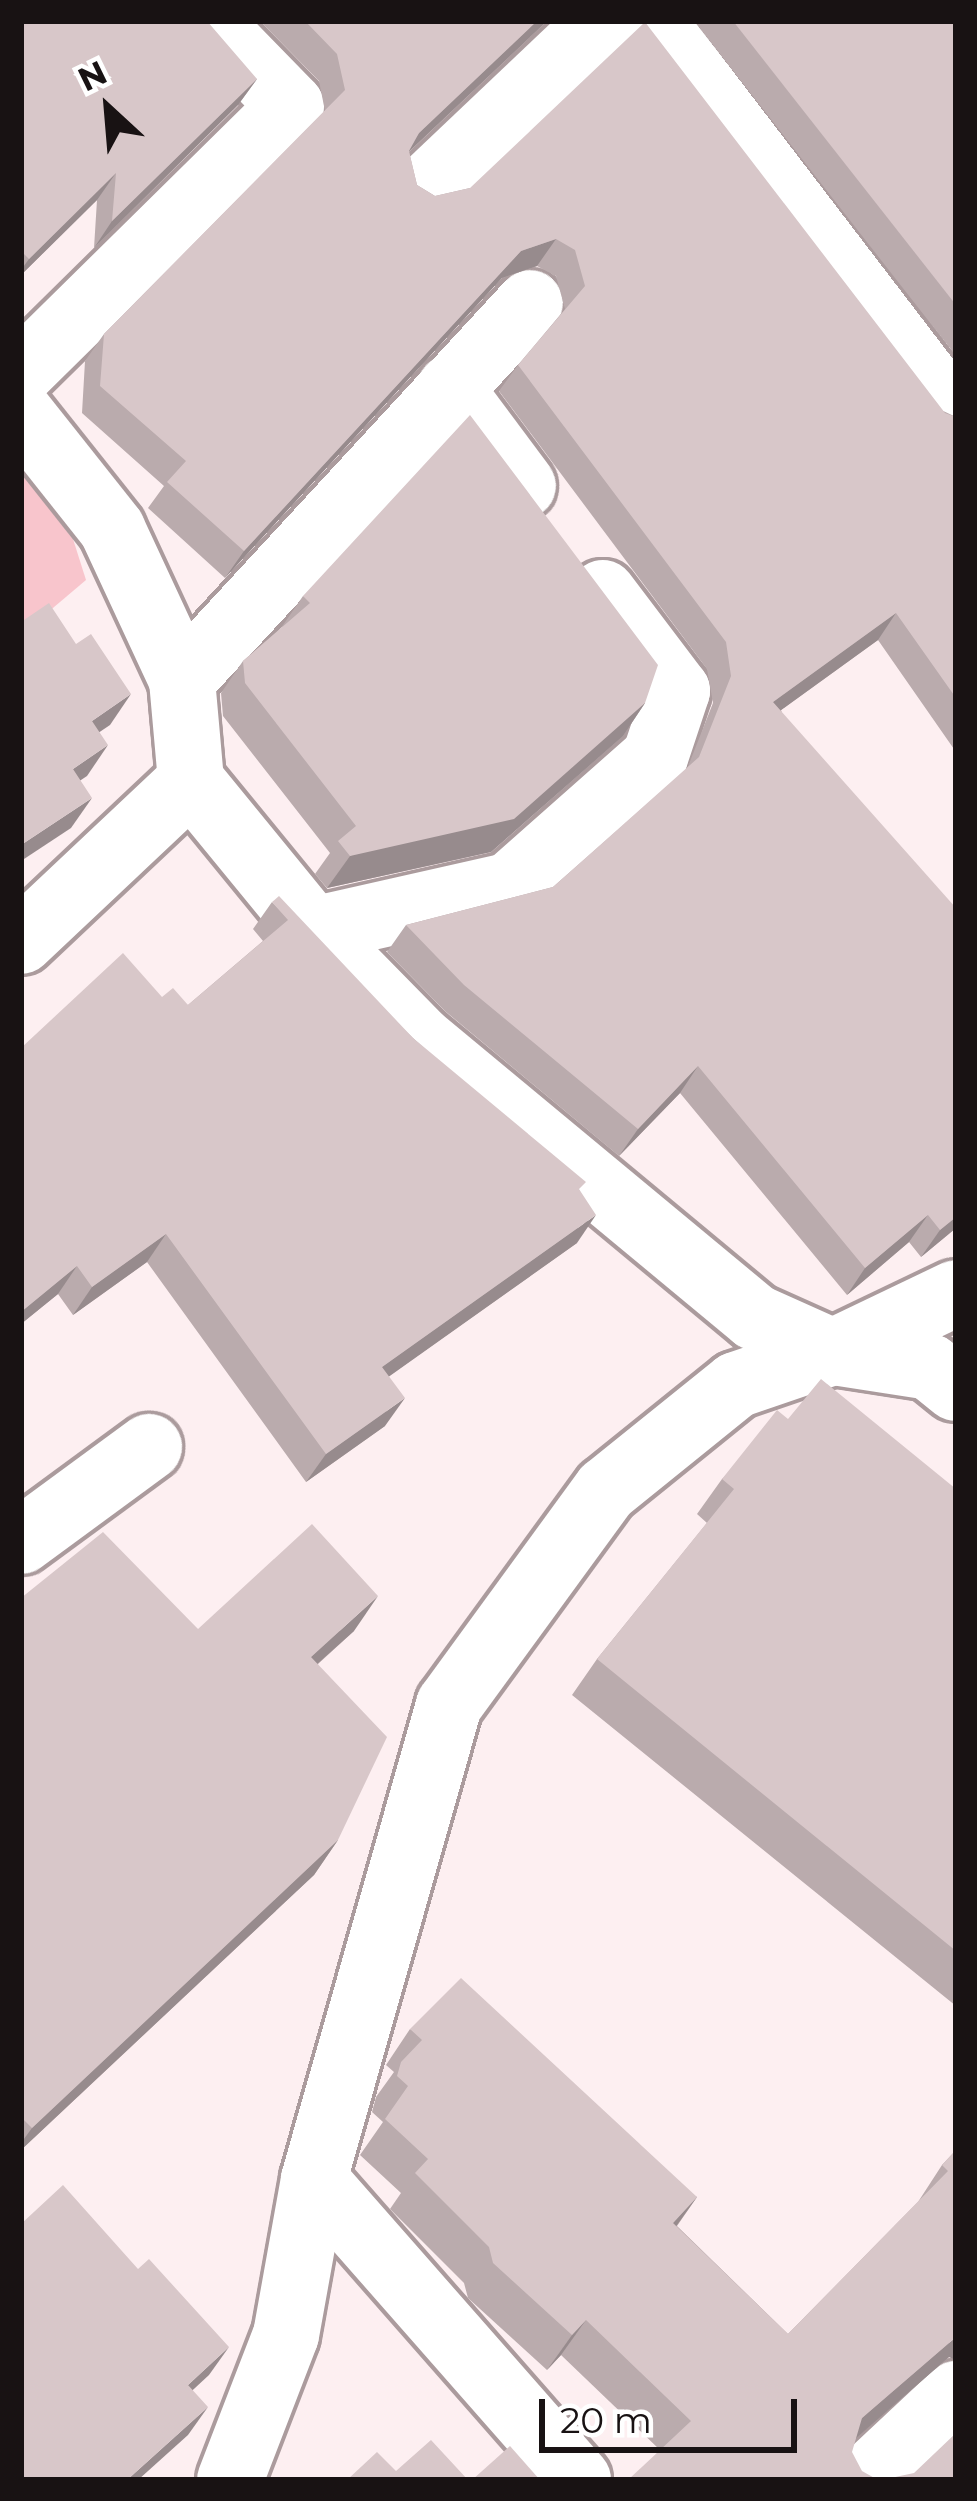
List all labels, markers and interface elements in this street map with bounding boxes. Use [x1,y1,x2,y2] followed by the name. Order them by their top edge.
[48,48,168,168] north arrow
[71,52,113,99] text: N
[545,2375,803,2449] scale bar
[560,2398,652,2442] text: 20 m

